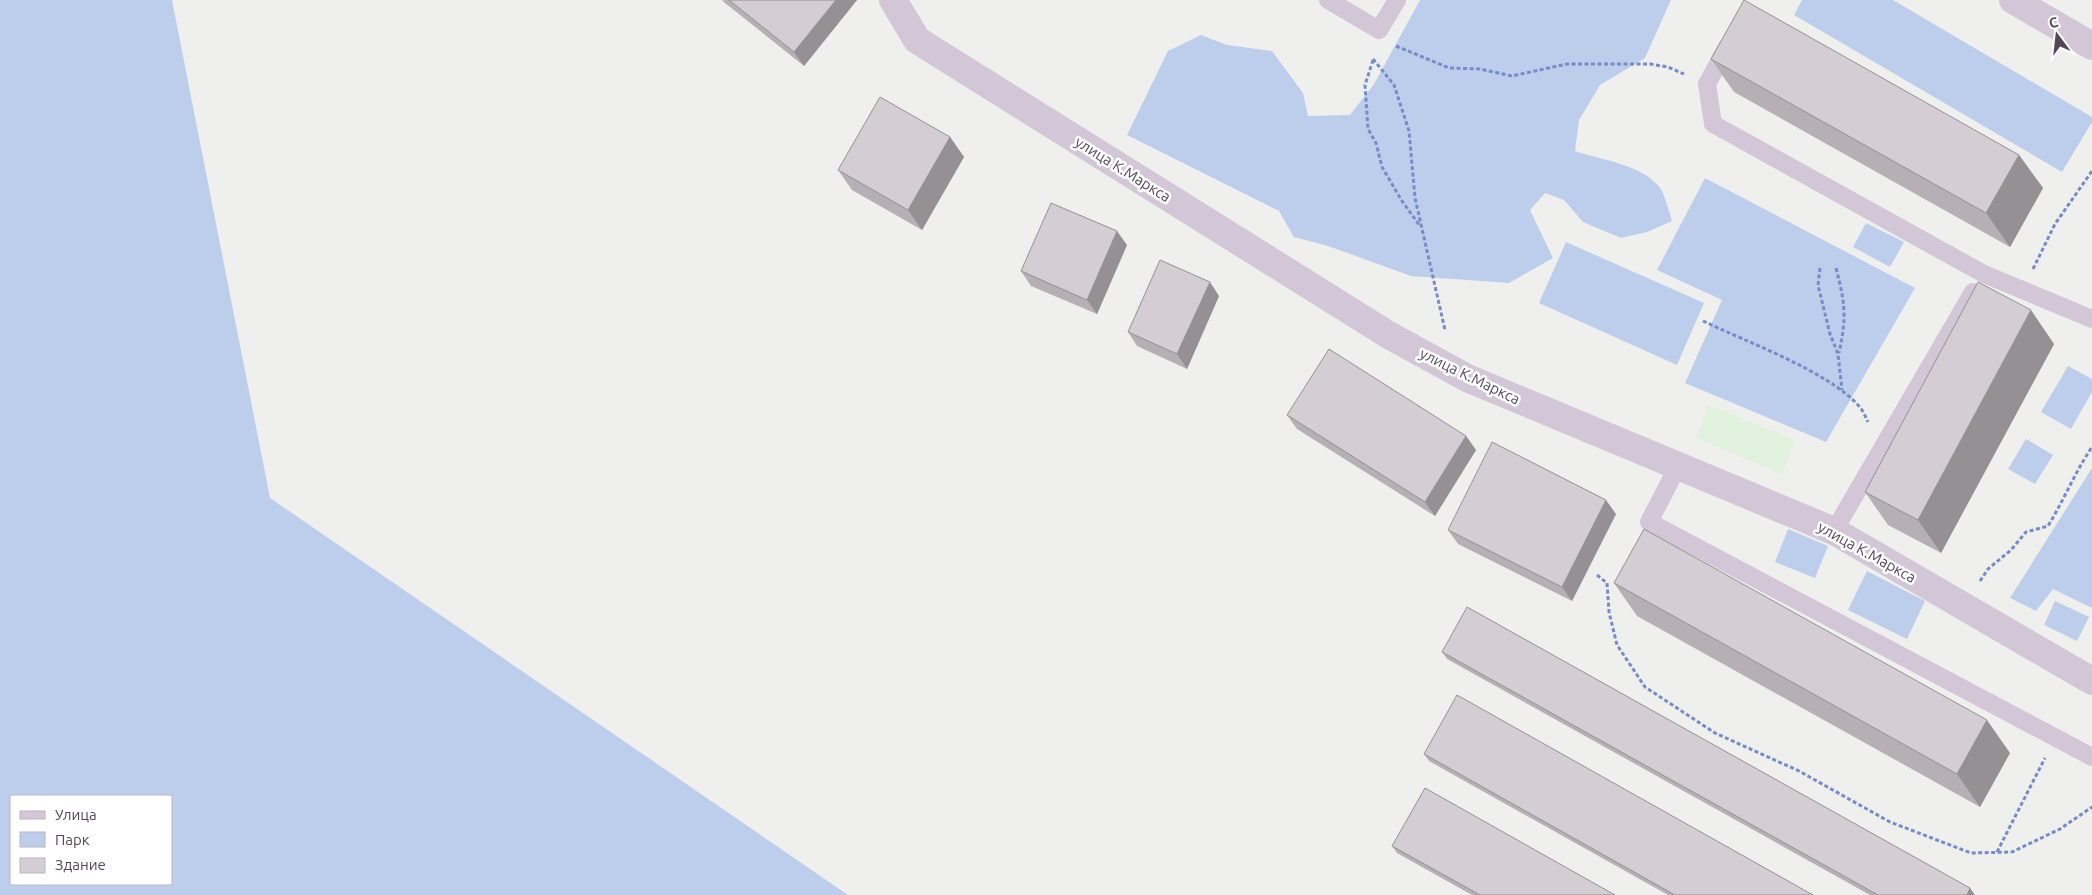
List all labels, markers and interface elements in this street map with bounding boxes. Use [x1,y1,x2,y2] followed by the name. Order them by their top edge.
[2032,10,2082,60] north arrow
[2047,14,2060,31] text: С
[1072,133,1174,205] street label: улица К.Маркса
[1417,344,1523,408] street label: улица К.Маркса
[1815,518,1919,586] street label: улица К.Маркса
[10,795,172,885] legend
[55,806,97,823] text: Улица
[55,831,90,848] text: Парк
[55,856,106,873] text: Здание

